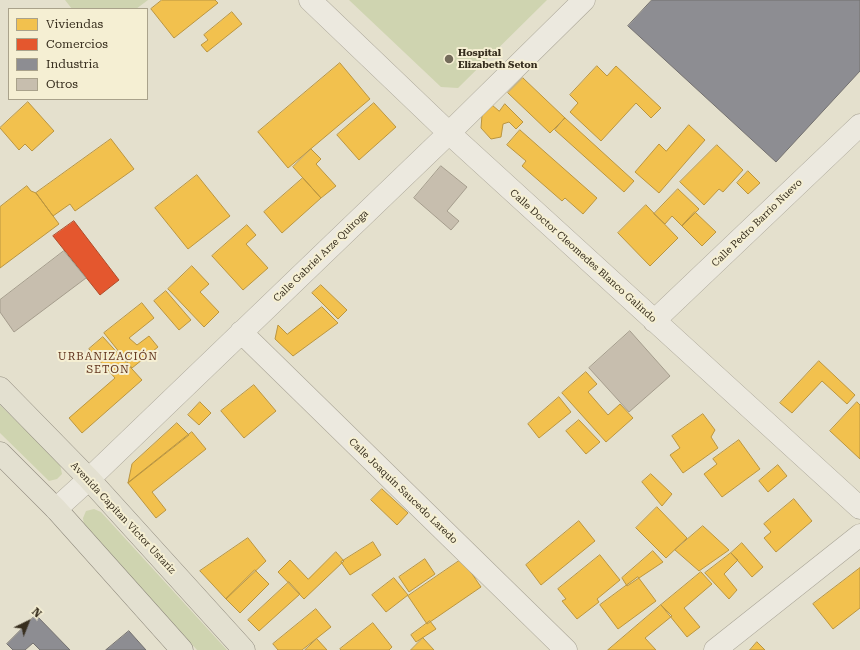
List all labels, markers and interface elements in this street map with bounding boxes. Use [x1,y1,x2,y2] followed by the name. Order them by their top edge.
[8,8,148,100] legend
[46,17,103,31] text: Viviendas
[46,37,108,51] text: Comercios
[458,47,537,70] place label: Hospital Elizabeth Seton
[443,53,455,65] marker: Hospital Elizabeth Seton
[46,57,99,71] text: Industria
[46,77,78,91] text: Otros
[709,177,805,269] street label: Calle Pedro Barrio Nuevo
[507,187,659,325] street label: Calle Doctor Cleomedes Blanco Galindo
[271,208,371,304] street label: Calle Gabriel Arze Quiroga
[58,350,158,376] district label: URBANIZACIÓN SETON
[346,436,460,546] street label: Calle Joaquín Saucedo Laredo
[68,460,178,576] street label: Avenida Capitan Víctor Ustariz
[8,602,48,642] north arrow
[29,605,44,620] text: N

